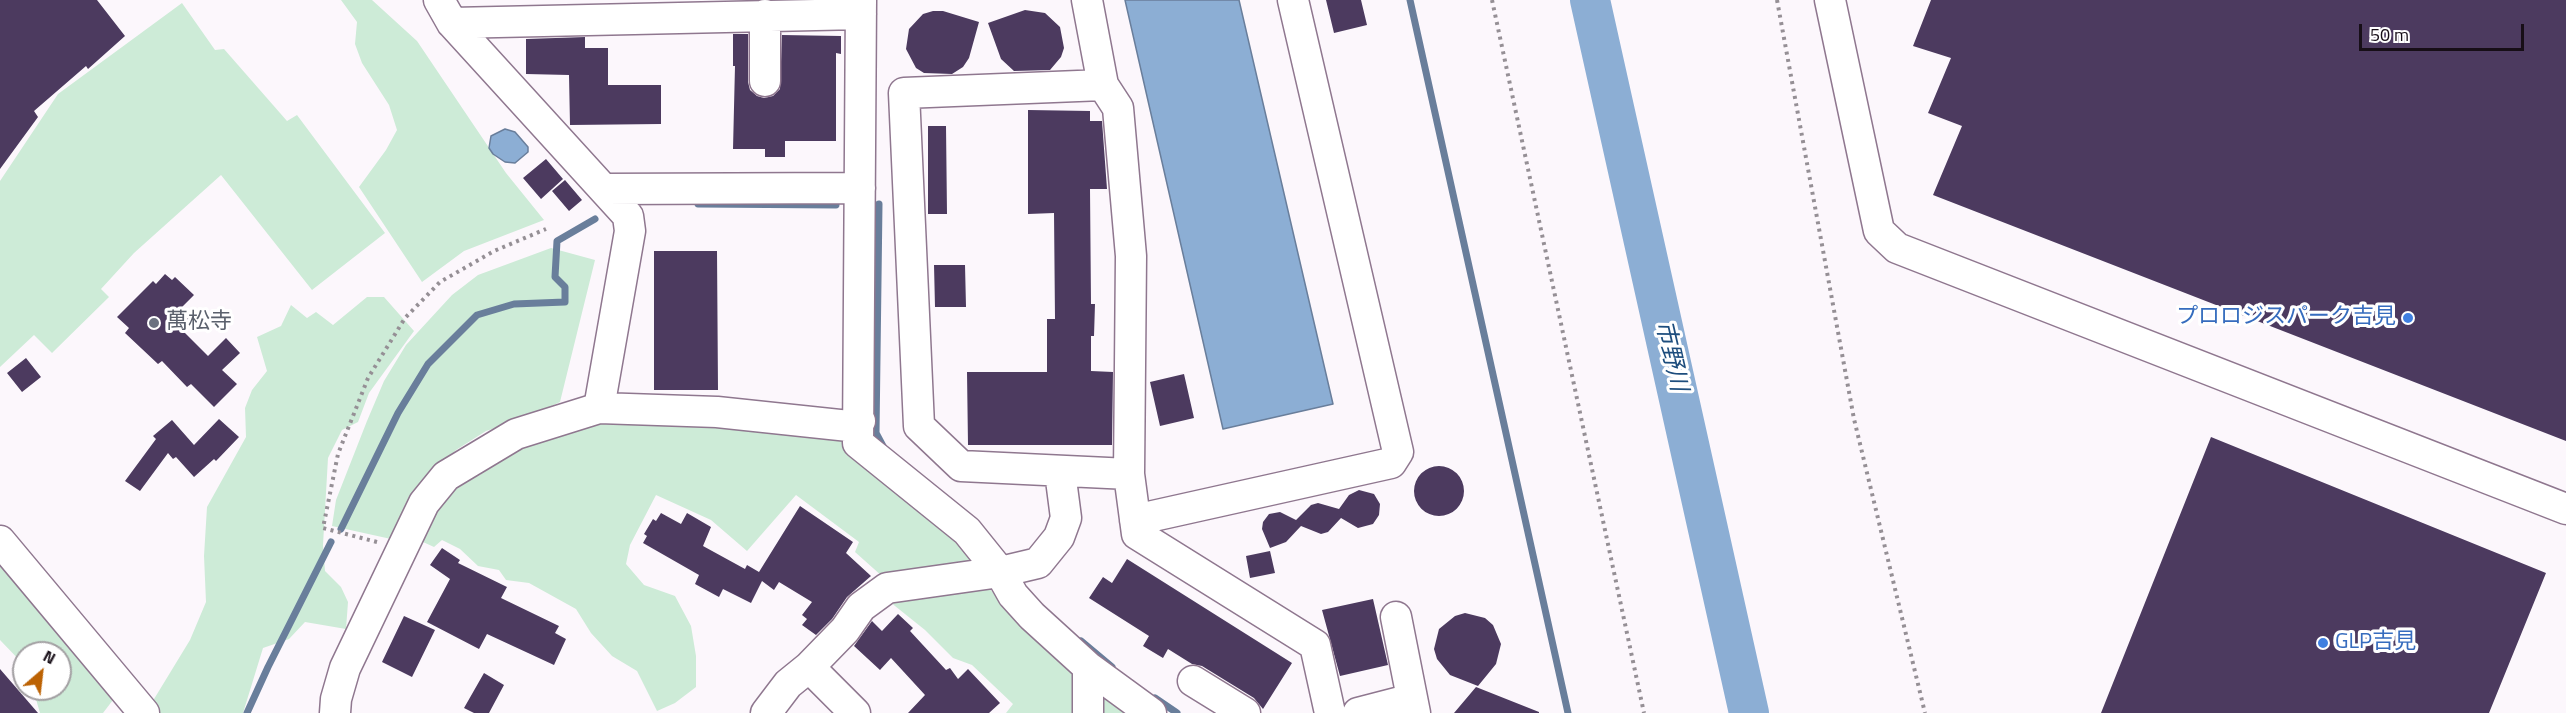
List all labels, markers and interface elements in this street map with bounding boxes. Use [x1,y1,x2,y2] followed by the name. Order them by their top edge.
[2362,12,2527,50] scale bar
[2370,21,2409,48] text: 50 m
[2176,305,2396,331] place label: プロロジスパーク吉見
[166,310,232,336] place label: 萬松寺
[2401,311,2415,325] marker: プロロジスパーク吉見
[147,316,161,330] marker: 萬松寺
[1648,318,1692,394] water label: 市野川
[2335,630,2416,656] place label: GLP吉見
[2316,636,2330,650] marker: GLP吉見
[12,641,72,701] north arrow
[39,644,60,670] text: N

